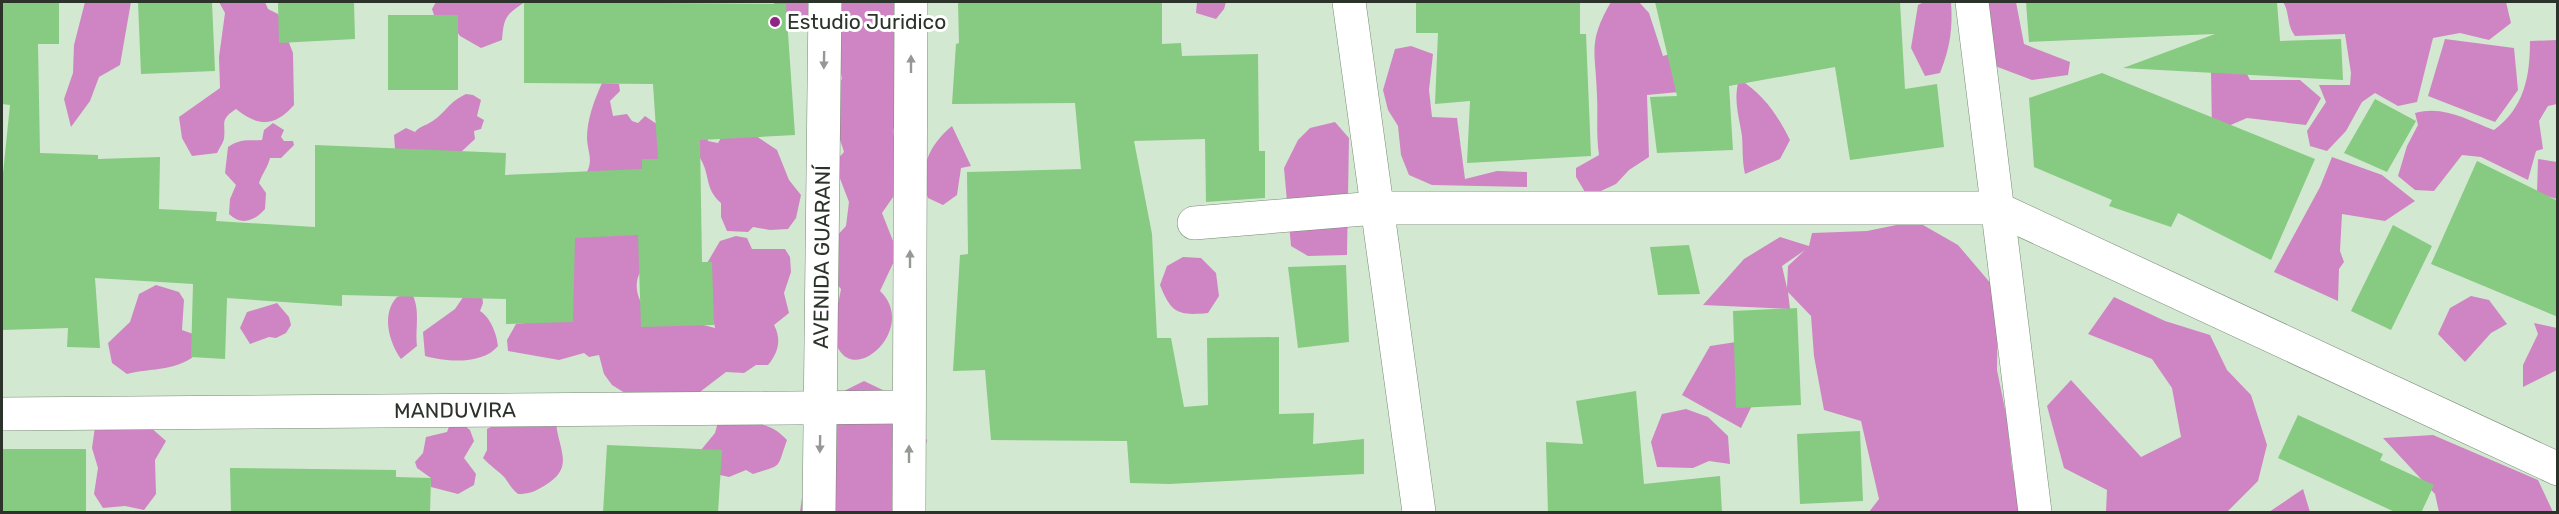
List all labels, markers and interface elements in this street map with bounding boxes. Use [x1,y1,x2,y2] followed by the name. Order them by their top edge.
[787,9,946,34] place label: Estudio Juridico
[768,15,782,29] marker: Estudio Juridico
[819,50,829,69] one-way arrow
[906,55,916,74] one-way arrow
[808,164,835,349] street label: AVENIDA GUARANÍ
[905,250,915,269] one-way arrow
[394,397,516,423] street label: MANDUVIRA
[815,434,825,453] one-way arrow
[904,445,914,464] one-way arrow

